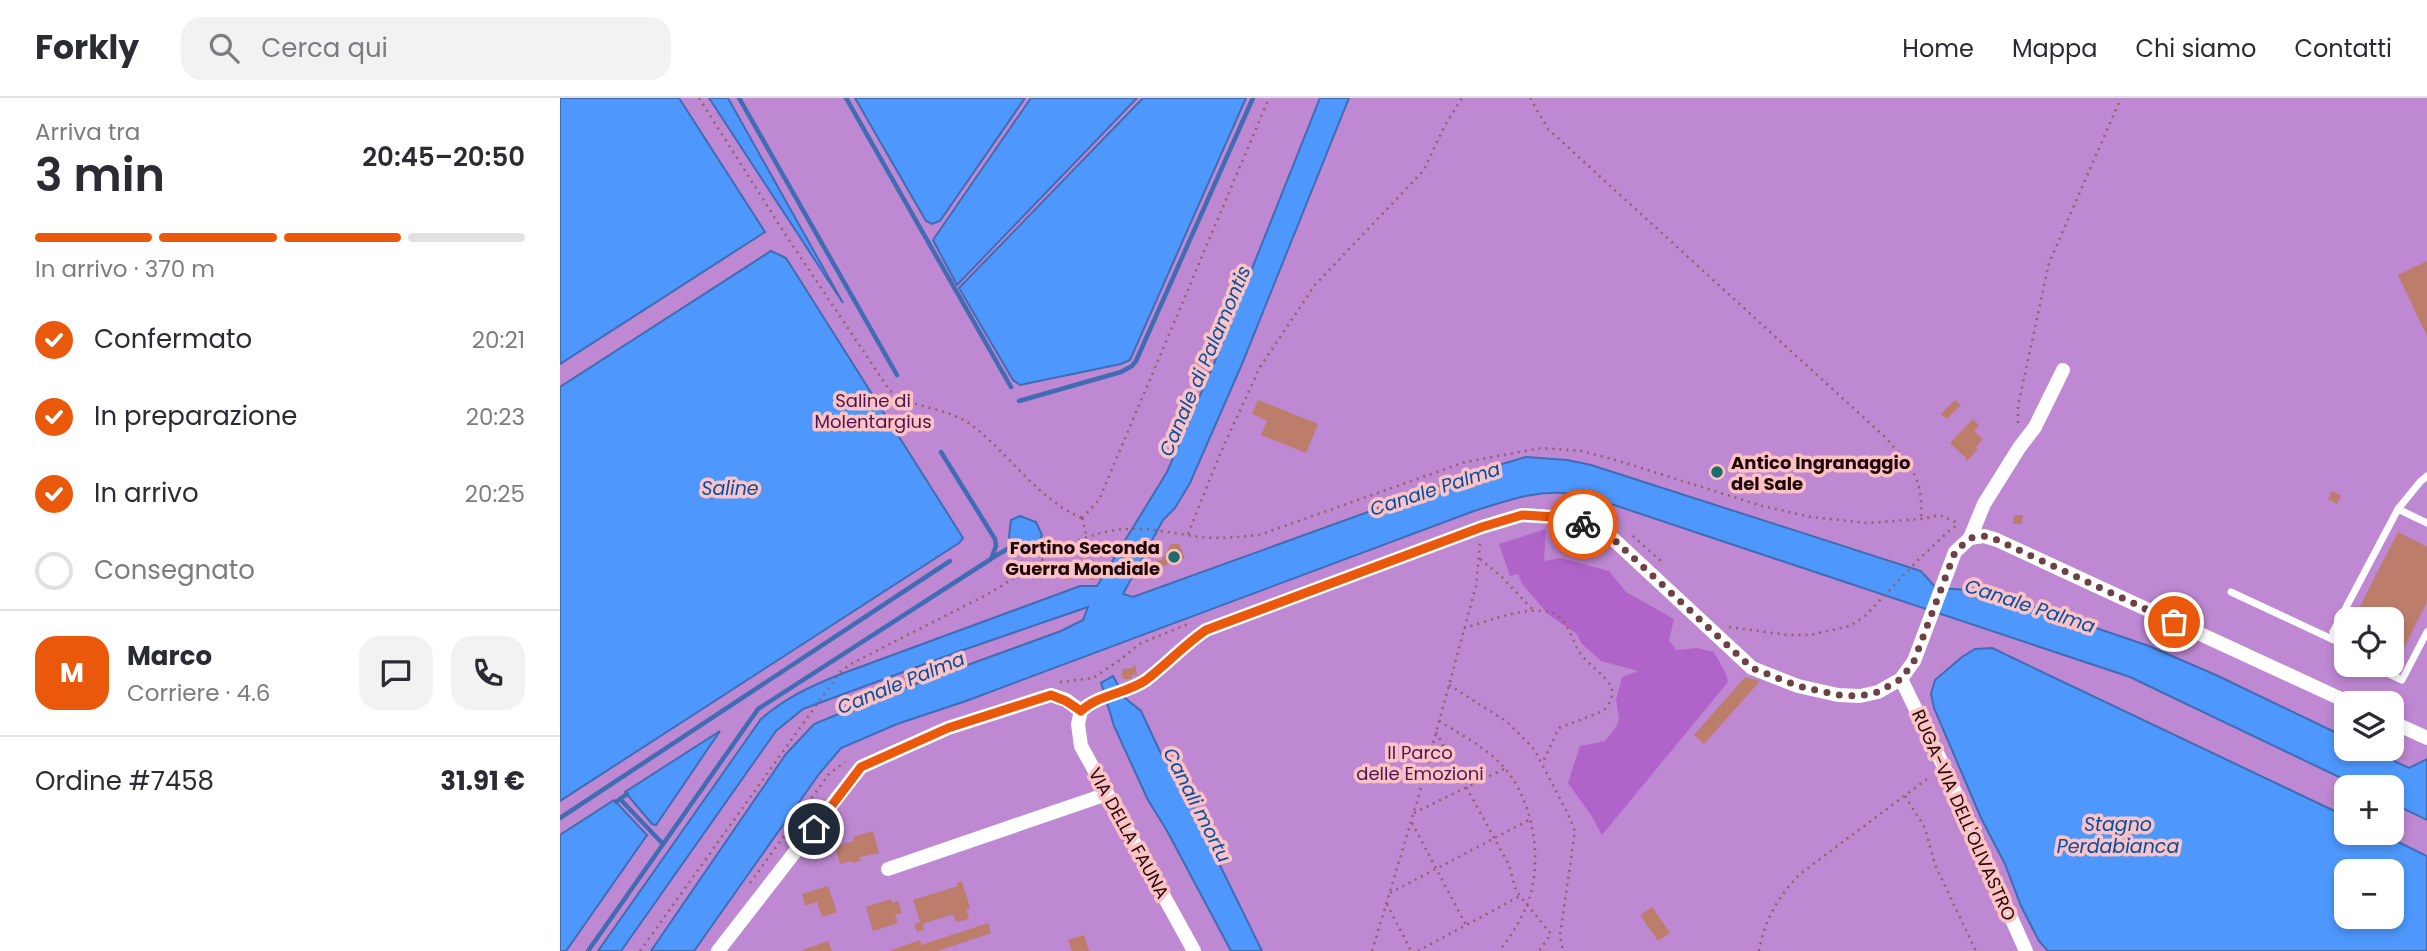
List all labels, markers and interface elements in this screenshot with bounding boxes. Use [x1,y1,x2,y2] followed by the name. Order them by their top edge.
[181,17,671,80] search box
[35,24,139,71] text: Forkly
[205,29,243,67] icon: search
[261,30,388,66] text: Cerca qui
[1902,32,1974,65] text: Home
[2012,32,2097,65] text: Mappa
[2135,32,2256,65] text: Chi siamo
[2294,32,2392,65] text: Contatti
[35,116,140,148] text: Arriva tra
[362,139,525,175] text: 20:45–20:50
[35,143,165,207] text: 3 min
[35,253,215,285] text: In arrivo · 370 m
[1153,262,1257,460] water label: Canale di Palamontis
[35,321,73,359] icon: check
[94,321,252,357] text: Confermato
[472,324,525,356] text: 20:21
[814,388,932,434] park label: Saline di Molentargius
[35,398,73,436] icon: check
[94,398,297,434] text: In preparazione
[466,401,525,433] text: 20:23
[1731,450,1910,496] place label: Antico Ingranaggio del Sale
[1366,455,1504,523] water label: Canale Palma
[1709,464,1725,480] marker: Antico Ingranaggio del Sale
[35,475,73,513] icon: check
[94,475,199,511] text: In arrivo
[701,475,759,502] water label: Saline
[465,478,525,510] text: 20:25
[1548,489,1618,559] courier
[1564,505,1602,543] icon: bike
[1005,535,1160,581] place label: Fortino Seconda Guerra Mondiale
[1166,549,1182,565] marker: Fortino Seconda Guerra Mondiale
[94,552,255,588] text: Consegnato
[1961,572,2099,640] water label: Canale Palma
[2144,592,2204,652] pin
[2155,603,2193,641] icon: bag
[2334,607,2404,929] map controls
[2334,607,2404,677] button: locate
[359,636,433,710] button: chat
[451,636,525,710] button: phone
[127,638,212,674] text: Marco
[833,645,969,721] water label: Canale Palma
[60,655,84,691] text: M
[127,677,270,709] text: Corriere · 4.6
[2334,691,2404,761] button: layers
[1906,705,2022,925] street label: RUGA-VIA DELL'OLIVASTRO
[1356,740,1484,786] park label: Il Parco delle Emozioni
[1157,743,1237,867] water label: Canali mortu
[35,763,214,799] text: Ordine #7458
[440,763,525,799] text: 31.91 €
[1083,763,1175,903] street label: VIA DELLA FAUNA
[2334,775,2404,845] button: +
[784,799,844,859] pin
[795,810,833,848] icon: home
[2057,811,2179,860] water label: Stagno Perdabianca
[2334,859,2404,929] button: −

